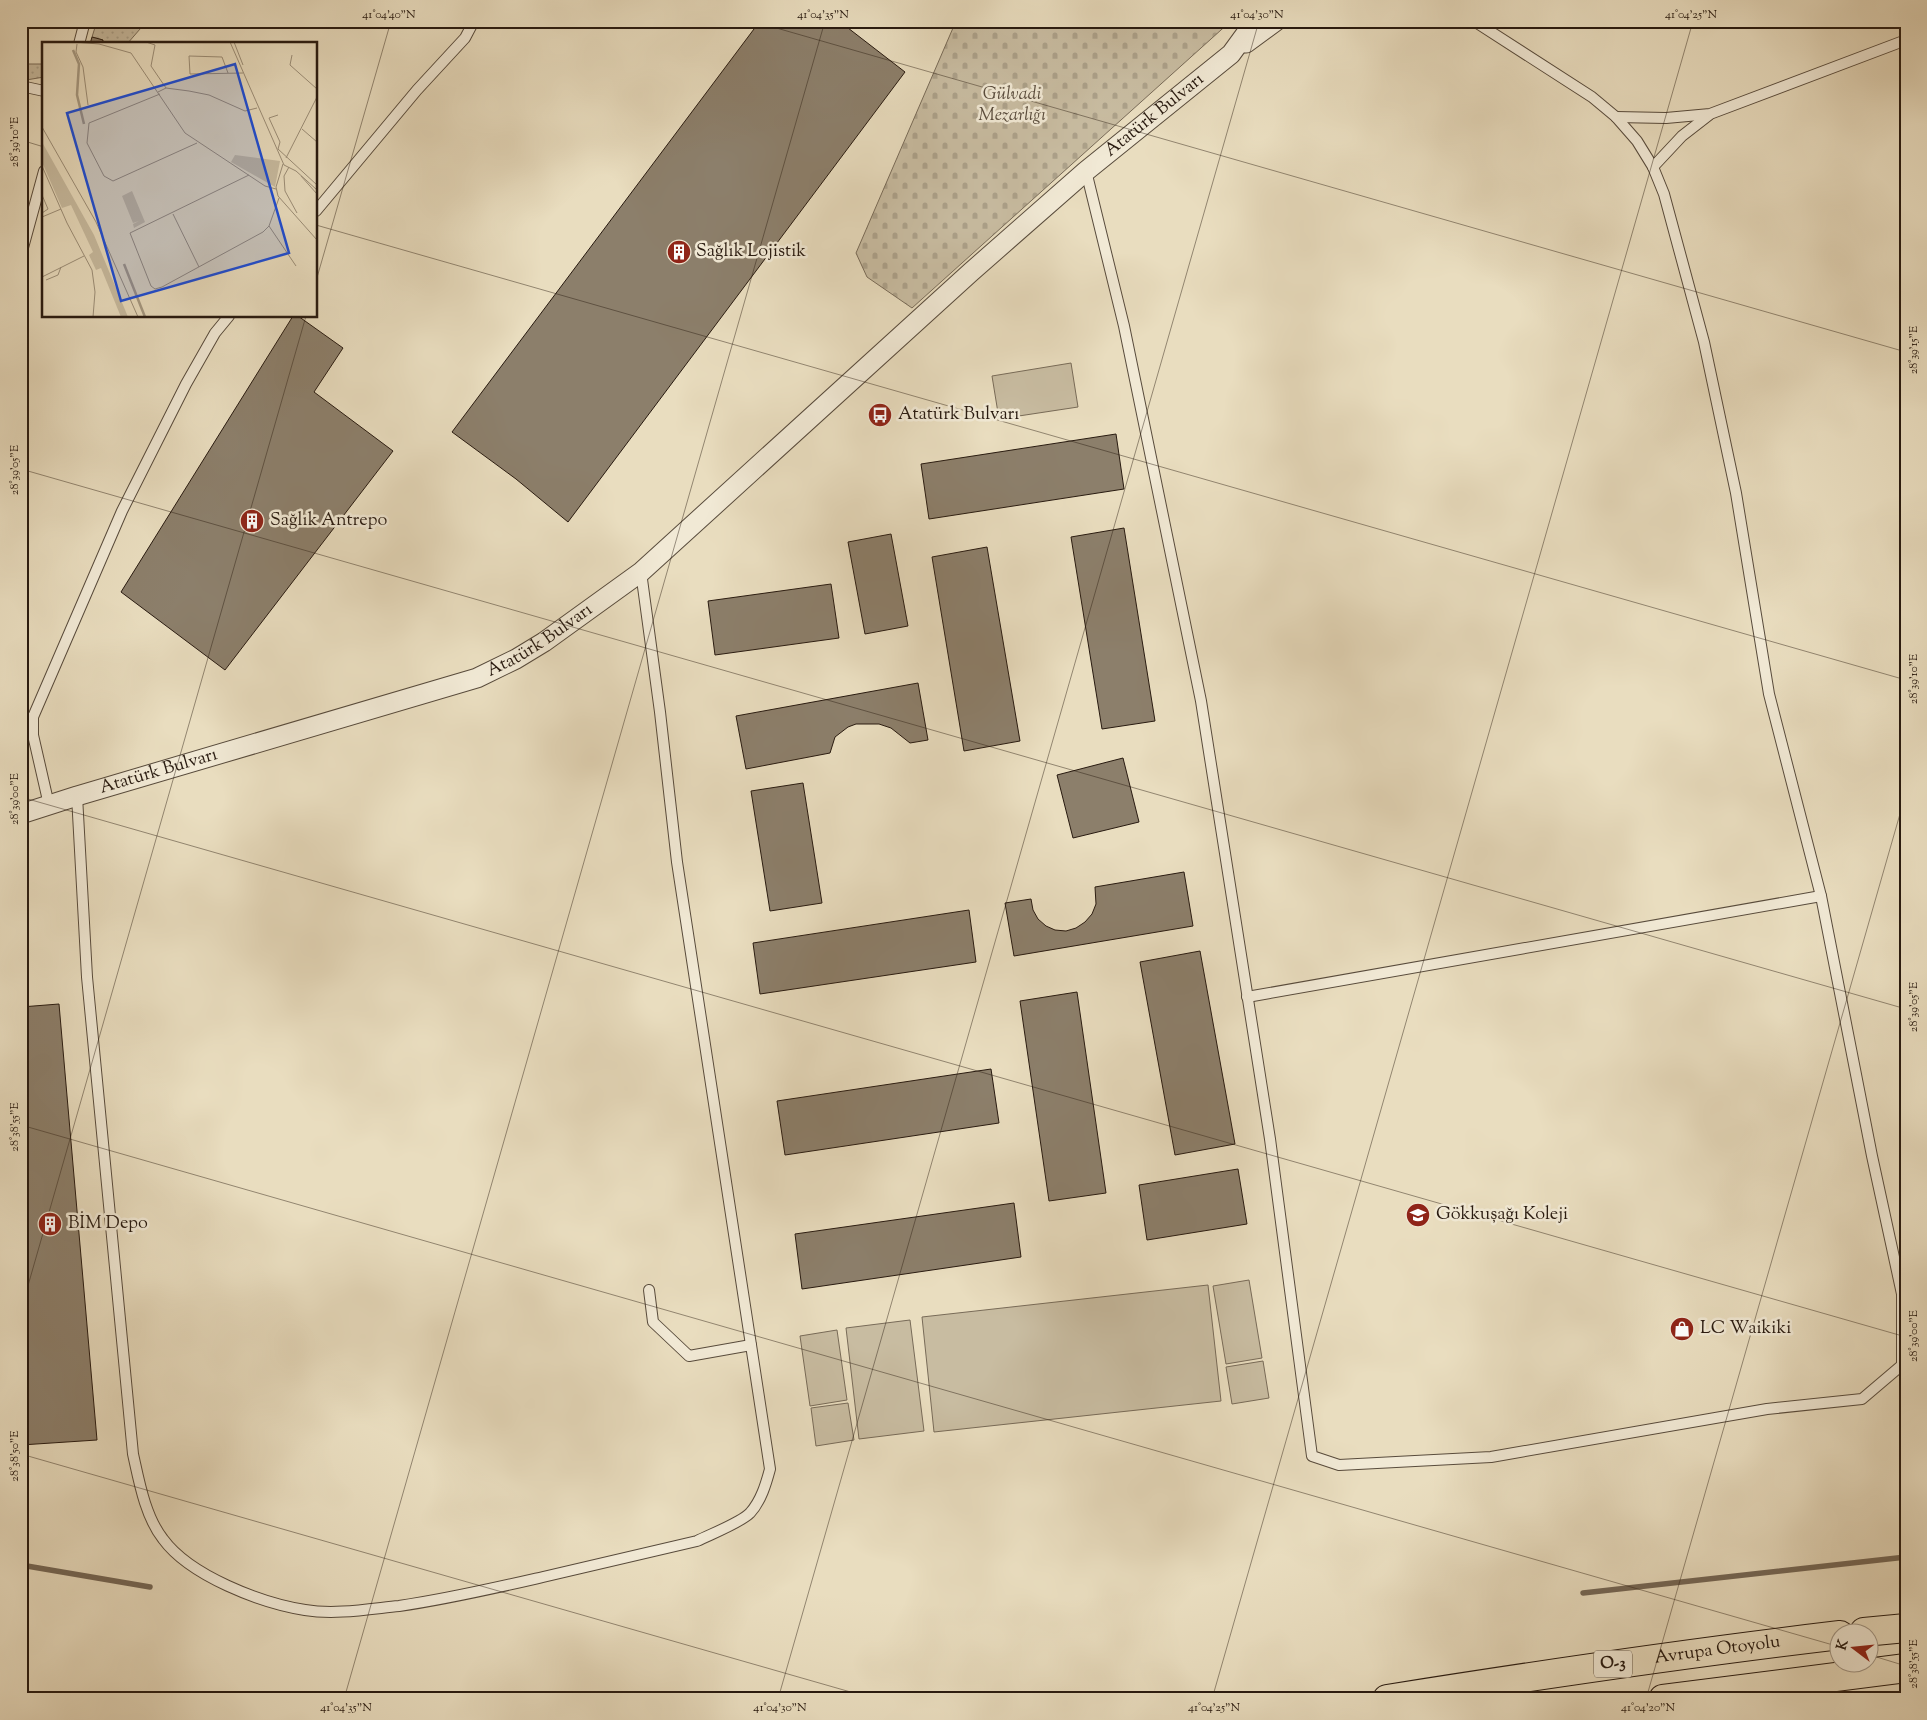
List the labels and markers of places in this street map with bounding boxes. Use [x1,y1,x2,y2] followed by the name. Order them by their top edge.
[666,239,692,265] building icon: Sağlık Lojistik
[696,239,806,265] place label: Sağlık Lojistik
[867,402,893,428] bus stop icon: Atatürk Bulvarı
[898,402,1019,428] place label: Atatürk Bulvarı
[239,508,265,534] building icon: Sağlık Antrepo
[270,508,388,534] place label: Sağlık Antrepo
[1405,1202,1431,1228] school or university icon: Gökkuşağı Koleji
[1436,1202,1568,1228] place label: Gökkuşağı Koleji
[37,1211,63,1237] building icon: BİM Depo
[68,1211,148,1237] place label: BİM Depo
[1669,1316,1695,1342] shop icon: LC Waikiki
[1700,1316,1791,1342] place label: LC Waikiki

